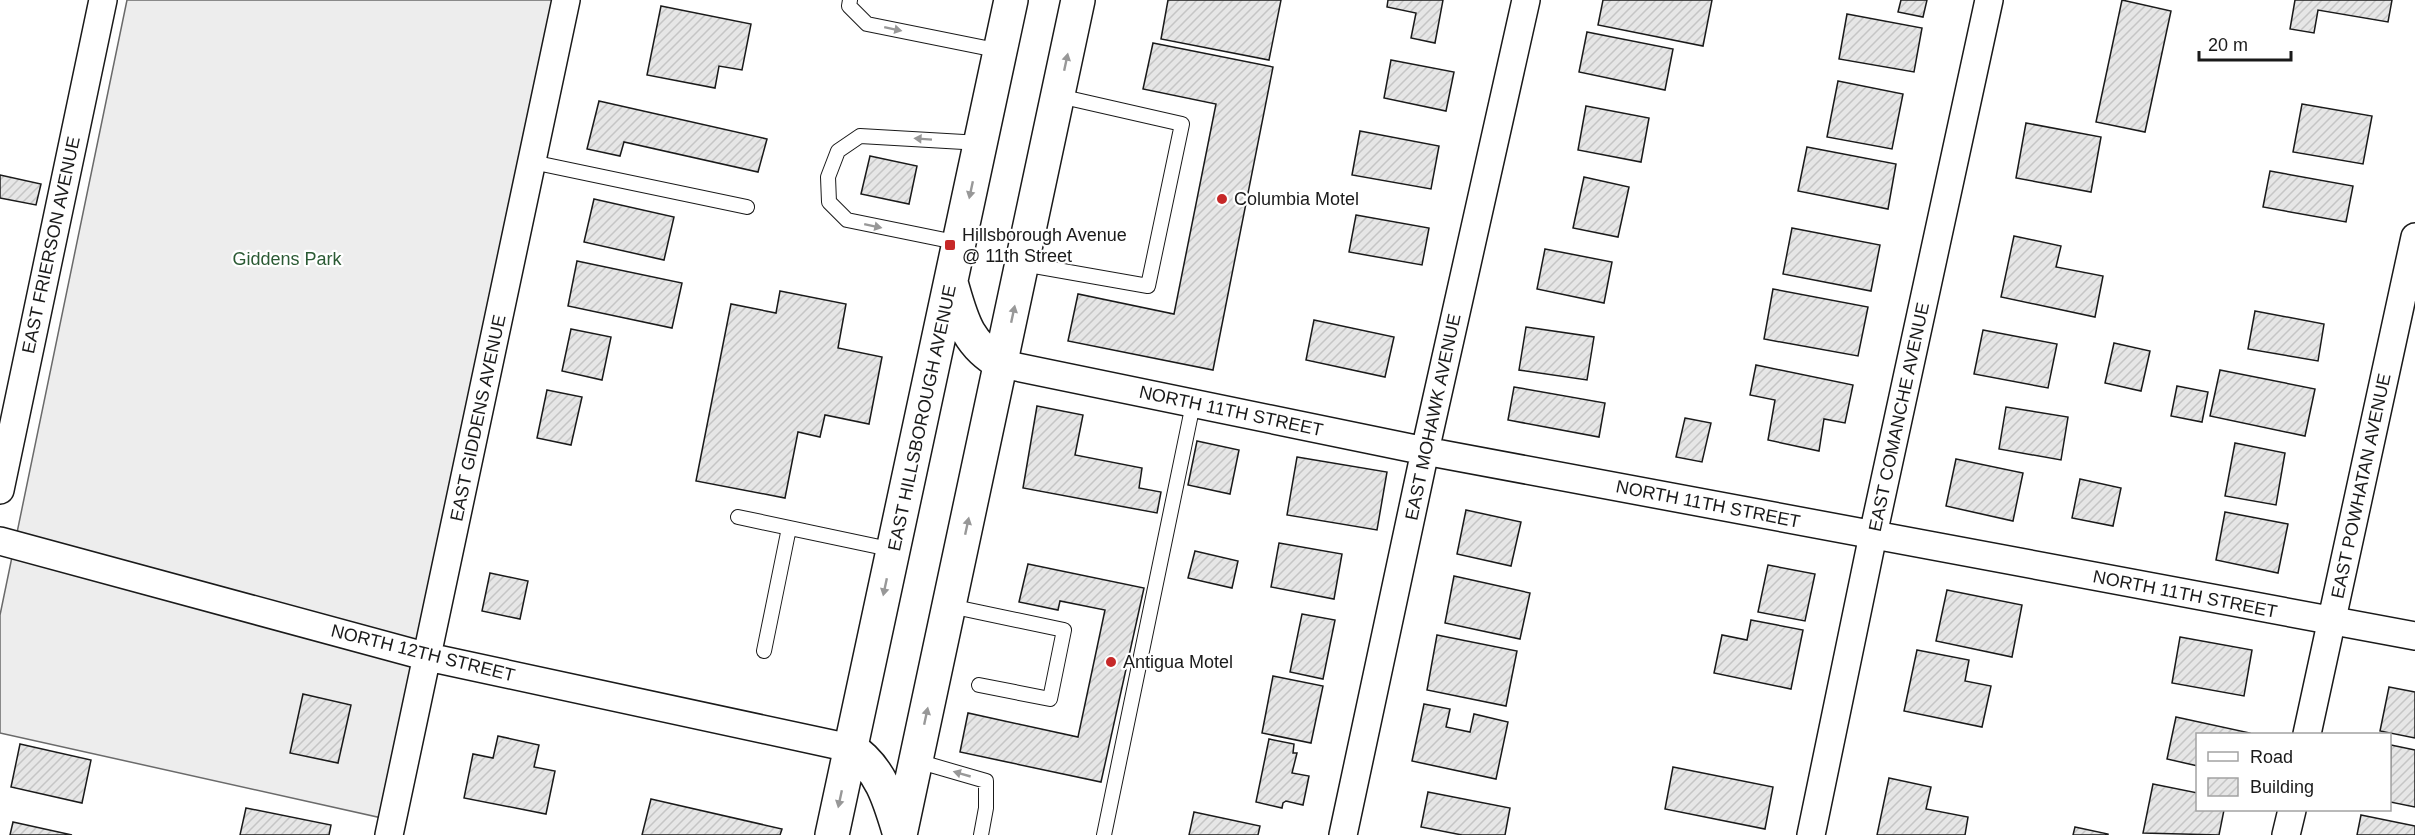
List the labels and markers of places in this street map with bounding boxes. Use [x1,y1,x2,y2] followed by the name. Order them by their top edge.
[1234,189,1359,209] place label: Columbia Motel
[1215,192,1229,206] marker: Columbia Motel
[962,225,1127,266] place label: Hillsborough Avenue @ 11th Street
[943,238,957,252] marker: Hillsborough Avenue @ 11th Street
[1123,652,1233,672] place label: Antigua Motel
[1104,655,1118,669] marker: Antigua Motel

